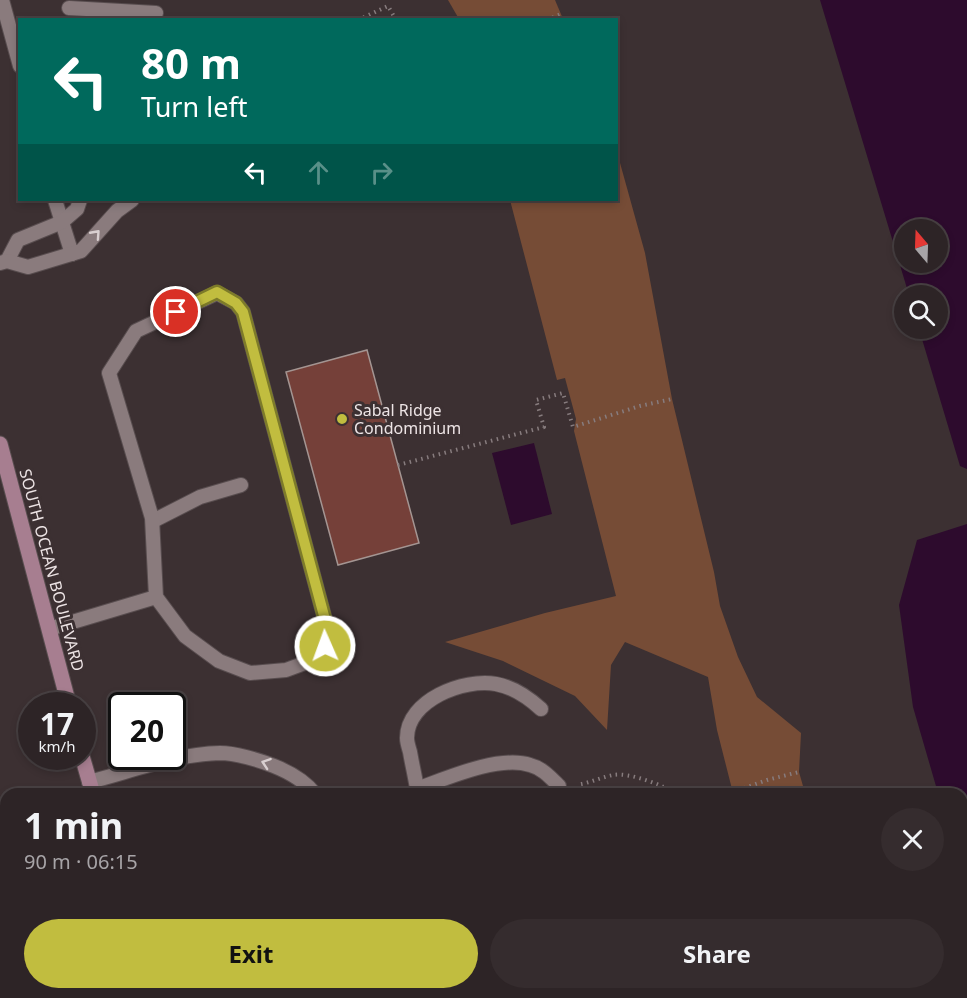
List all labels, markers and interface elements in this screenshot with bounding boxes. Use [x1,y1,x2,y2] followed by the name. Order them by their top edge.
[141,34,241,91] text: 80 m
[42,42,120,120] icon: left
[141,88,247,125] text: Turn left
[239,156,272,189] icon: left
[302,156,335,189] icon: ahead
[365,156,398,189] icon: right
[894,219,948,273] north arrow
[894,219,948,339] map controls
[89,230,100,240] one-way arrow
[894,285,948,339] button: search
[150,286,201,337] pin
[159,295,192,328] icon: arrive
[354,399,461,439] place label: Sabal Ridge Condominium
[335,412,349,426] marker: Sabal Ridge Condominium
[14,466,90,674] street label: SOUTH OCEAN BOULEVARD
[293,614,357,678] position arrow
[108,692,186,770] speed limit sign: 20
[40,703,74,744] text: 17
[39,736,75,756] text: km/h
[261,758,272,771] one-way arrow
[24,801,123,850] text: 1 min
[881,808,944,871] button: close
[24,848,138,875] text: 90 m · 06:15
[24,919,478,988] button: Exit
[490,919,944,988] button: Share

